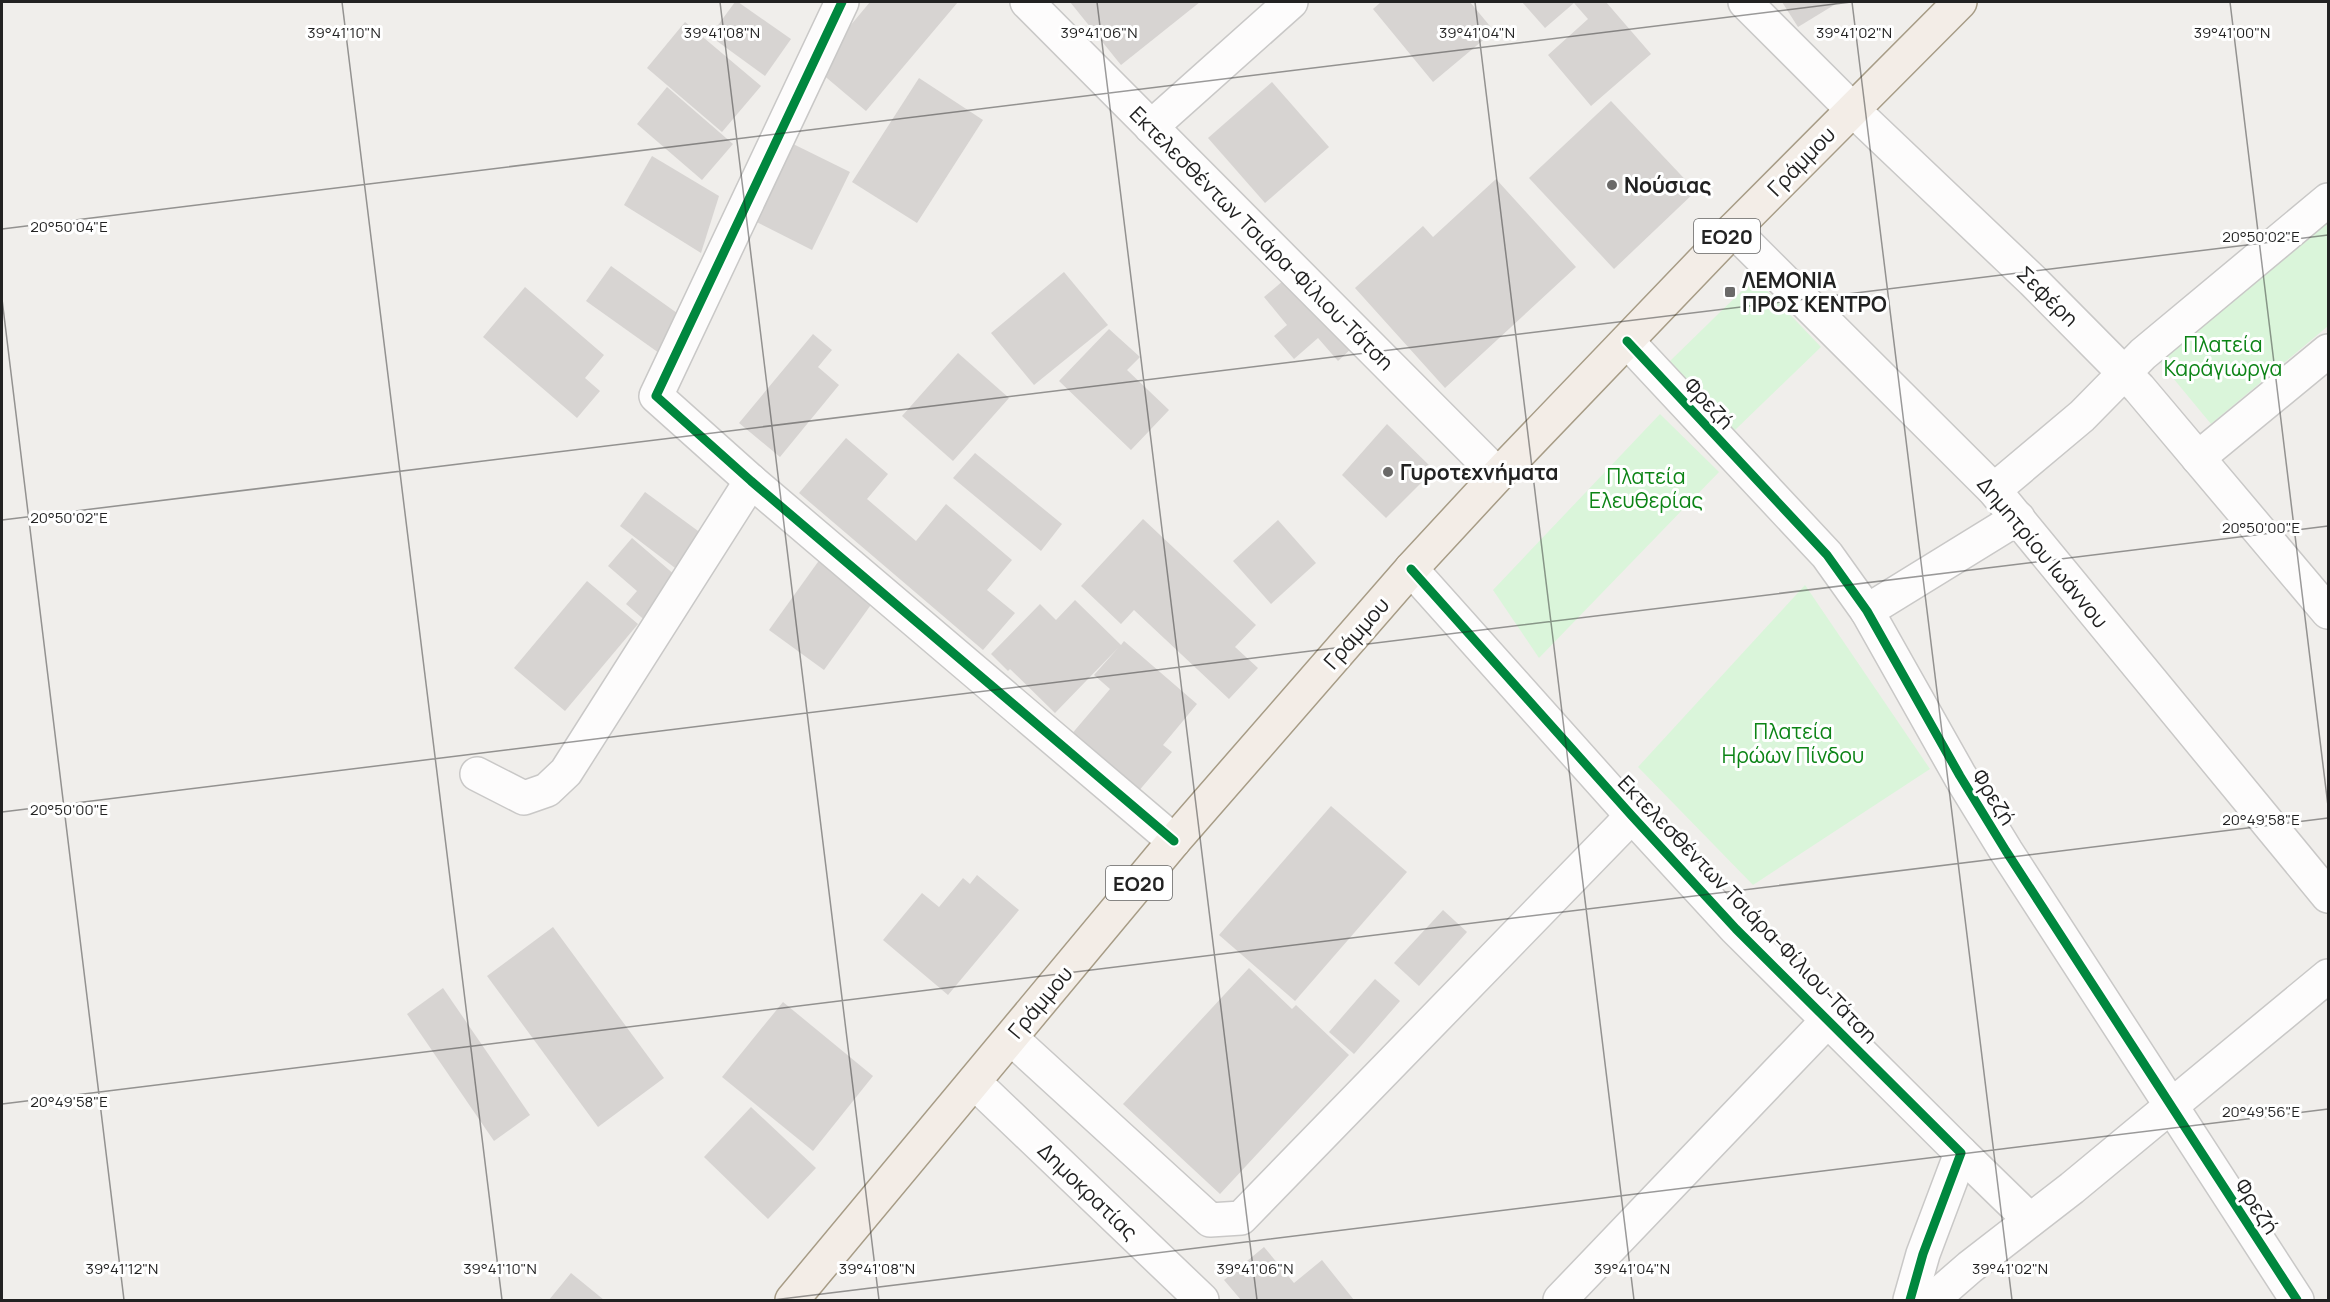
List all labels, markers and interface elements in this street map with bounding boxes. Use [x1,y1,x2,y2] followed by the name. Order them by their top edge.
[307,22,381,43] text: 39°41'10"N
[684,22,760,43] text: 39°41'08"N
[1061,22,1137,43] text: 39°41'06"N
[1439,22,1515,43] text: 39°41'04"N
[1816,22,1892,43] text: 39°41'02"N
[2194,22,2270,43] text: 39°41'00"N
[1124,100,1400,376] street label: Εκτελεσθέντων Τσιάρα-Φίλιου-Τάτση
[1761,120,1841,202] street label: Γράμμου
[1624,171,1711,199] place label: Νούσιας
[1605,178,1619,192] marker: Νούσιας
[30,216,108,237] text: 20°50'04"E
[1694,219,1760,253] road number: ΕΟ20
[2222,226,2300,247] text: 20°50'02"E
[2011,260,2085,332] street label: Σεφέρη
[1742,266,1887,318] place label: ΛΕΜΟΝΙΑ ΠΡΟΣ ΚΕΝΤΡΟ
[1723,285,1737,299] marker: ΛΕΜΟΝΙΑ ΠΡΟΣ ΚΕΝΤΡΟ
[2164,330,2282,382] park label: Πλατεία Καράγιωργα
[1678,371,1740,435] street label: Φρεζή
[1400,458,1559,486] place label: Γυροτεχνήματα
[1589,462,1703,514] park label: Πλατεία Ελευθερίας
[1381,465,1395,479] marker: Γυροτεχνήματα
[1971,470,2115,634] street label: Δημητρίου Ιωάννου
[30,507,108,528] text: 20°50'02"E
[2222,517,2300,538] text: 20°50'00"E
[1317,591,1395,675] street label: Γράμμου
[1722,717,1864,769] park label: Πλατεία Ηρώων Πίνδου
[1966,764,2022,830] street label: Φρεζή
[1612,769,1884,1049] street label: Εκτελεσθέντων Τσιάρα-Φίλιου-Τάτση
[30,799,108,820] text: 20°50'00"E
[2222,809,2300,830] text: 20°49'58"E
[1106,866,1172,900] road number: ΕΟ20
[1001,960,1079,1044] street label: Γράμμου
[30,1091,108,1112] text: 20°49'58"E
[2222,1101,2300,1122] text: 20°49'56"E
[1032,1136,1144,1246] street label: Δημοκρατίας
[2229,1173,2285,1239] street label: Φρεζή
[86,1258,158,1279] text: 39°41'12"N
[463,1258,537,1279] text: 39°41'10"N
[839,1258,915,1279] text: 39°41'08"N
[1217,1258,1293,1279] text: 39°41'06"N
[1594,1258,1670,1279] text: 39°41'04"N
[1972,1258,2048,1279] text: 39°41'02"N

